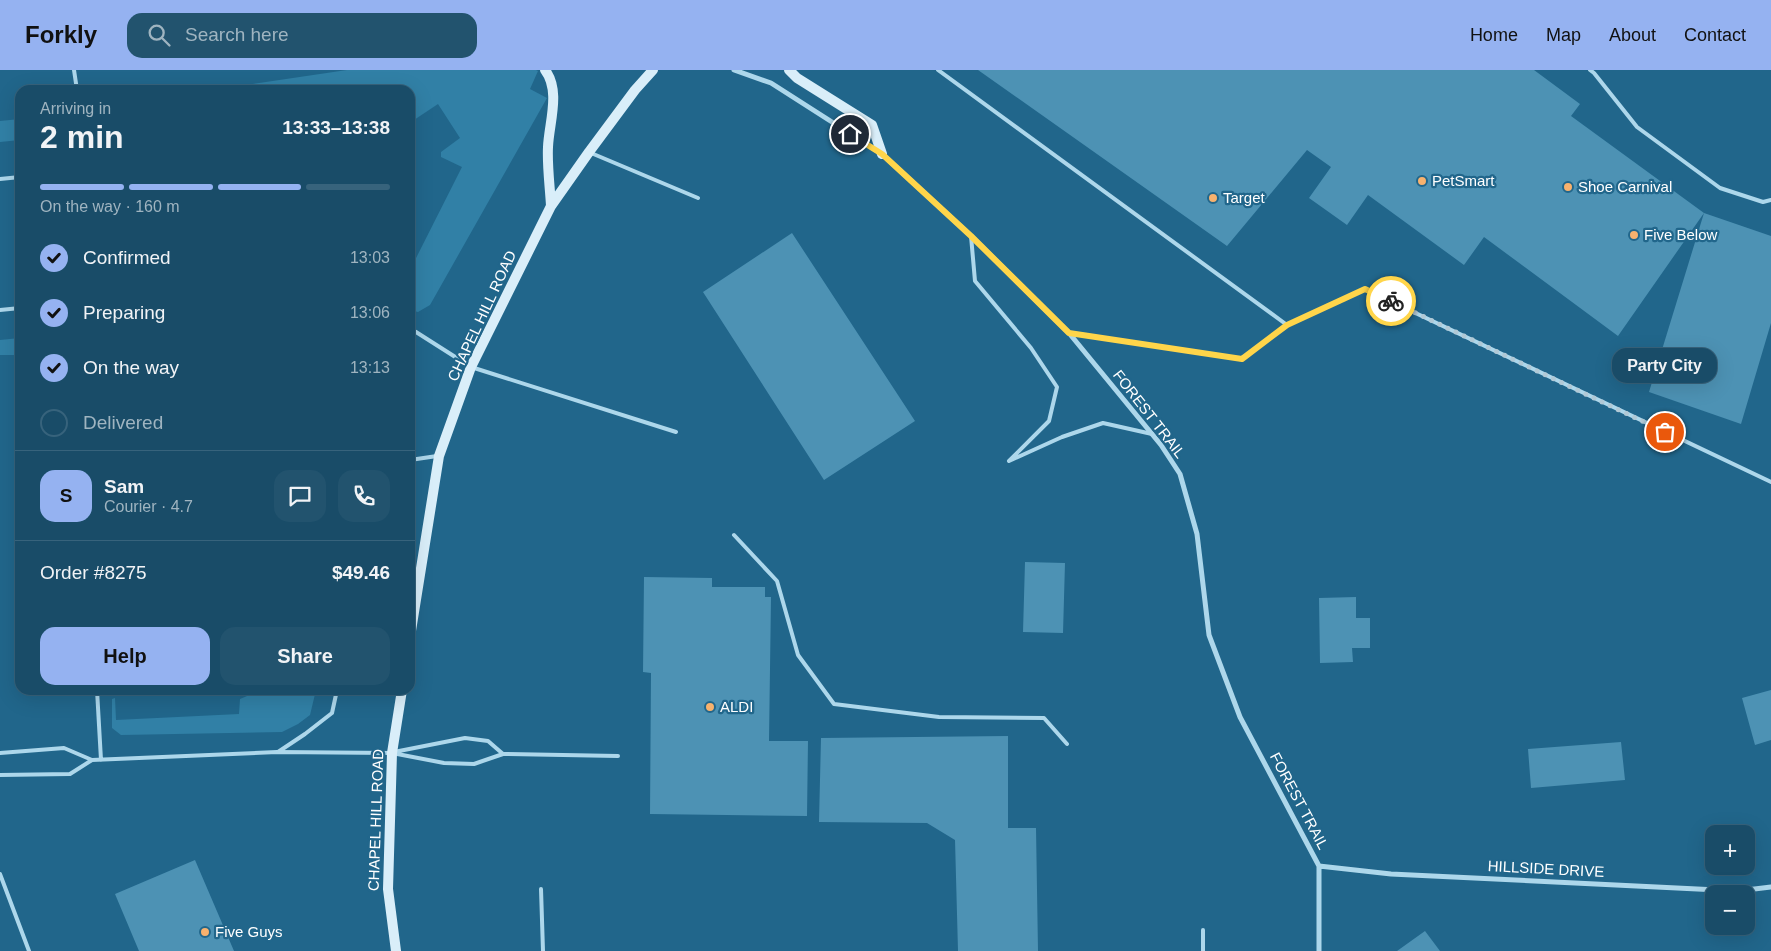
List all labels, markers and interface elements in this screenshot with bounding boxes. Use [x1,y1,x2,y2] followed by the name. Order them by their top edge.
[127,13,477,58] search box
[25,21,97,48] text: Forkly
[145,21,173,49] icon: search
[185,24,289,45] text: Search here
[1470,25,1518,45] text: Home
[1546,25,1581,45] text: Map
[1609,25,1656,45] text: About
[1684,25,1746,45] text: Contact
[40,100,111,117] text: Arriving in
[829,113,871,155] pin
[282,117,390,138] text: 13:33–13:38
[40,119,124,155] text: 2 min
[836,120,864,148] icon: home
[1432,172,1495,189] place label: PetSmart
[1416,175,1428,187] marker: PetSmart
[1578,178,1672,195] place label: Shoe Carnival
[1562,181,1574,193] marker: Shoe Carnival
[1223,189,1266,206] place label: Target
[1207,192,1219,204] marker: Target
[40,198,180,215] text: On the way · 160 m
[1644,226,1718,243] place label: Five Below
[1628,229,1640,241] marker: Five Below
[40,244,68,272] icon: check
[83,247,171,268] text: Confirmed
[444,248,519,384] street label: CHAPEL HILL ROAD
[350,249,390,266] text: 13:03
[1366,276,1416,326] courier
[1377,287,1405,315] icon: bike
[40,299,68,327] icon: check
[83,302,165,323] text: Preparing
[350,304,390,321] text: 13:06
[1612,347,1718,382] callout: Party City
[40,354,68,382] icon: check
[83,357,179,378] text: On the way
[1627,357,1702,374] text: Party City
[350,359,390,376] text: 13:13
[1110,366,1189,461] street label: FOREST TRAIL
[1644,411,1686,453] pin
[83,412,163,433] text: Delivered
[1651,418,1679,446] icon: bag
[274,470,326,522] button: chat
[338,470,390,522] button: phone
[104,476,144,497] text: Sam
[60,485,72,506] text: S
[104,498,193,515] text: Courier · 4.7
[40,562,147,583] text: Order #8275
[332,562,390,583] text: $49.46
[40,627,210,685] button: Help
[220,627,390,685] button: Share
[720,698,753,715] place label: ALDI
[704,701,716,713] marker: ALDI
[365,748,386,891] street label: CHAPEL HILL ROAD
[1267,750,1332,852] street label: FOREST TRAIL
[1705,825,1755,935] map controls
[1705,825,1755,875] button: +
[1487,857,1605,880] street label: HILLSIDE DRIVE
[1705,885,1755,935] button: −
[215,923,283,940] place label: Five Guys
[199,926,211,938] marker: Five Guys

